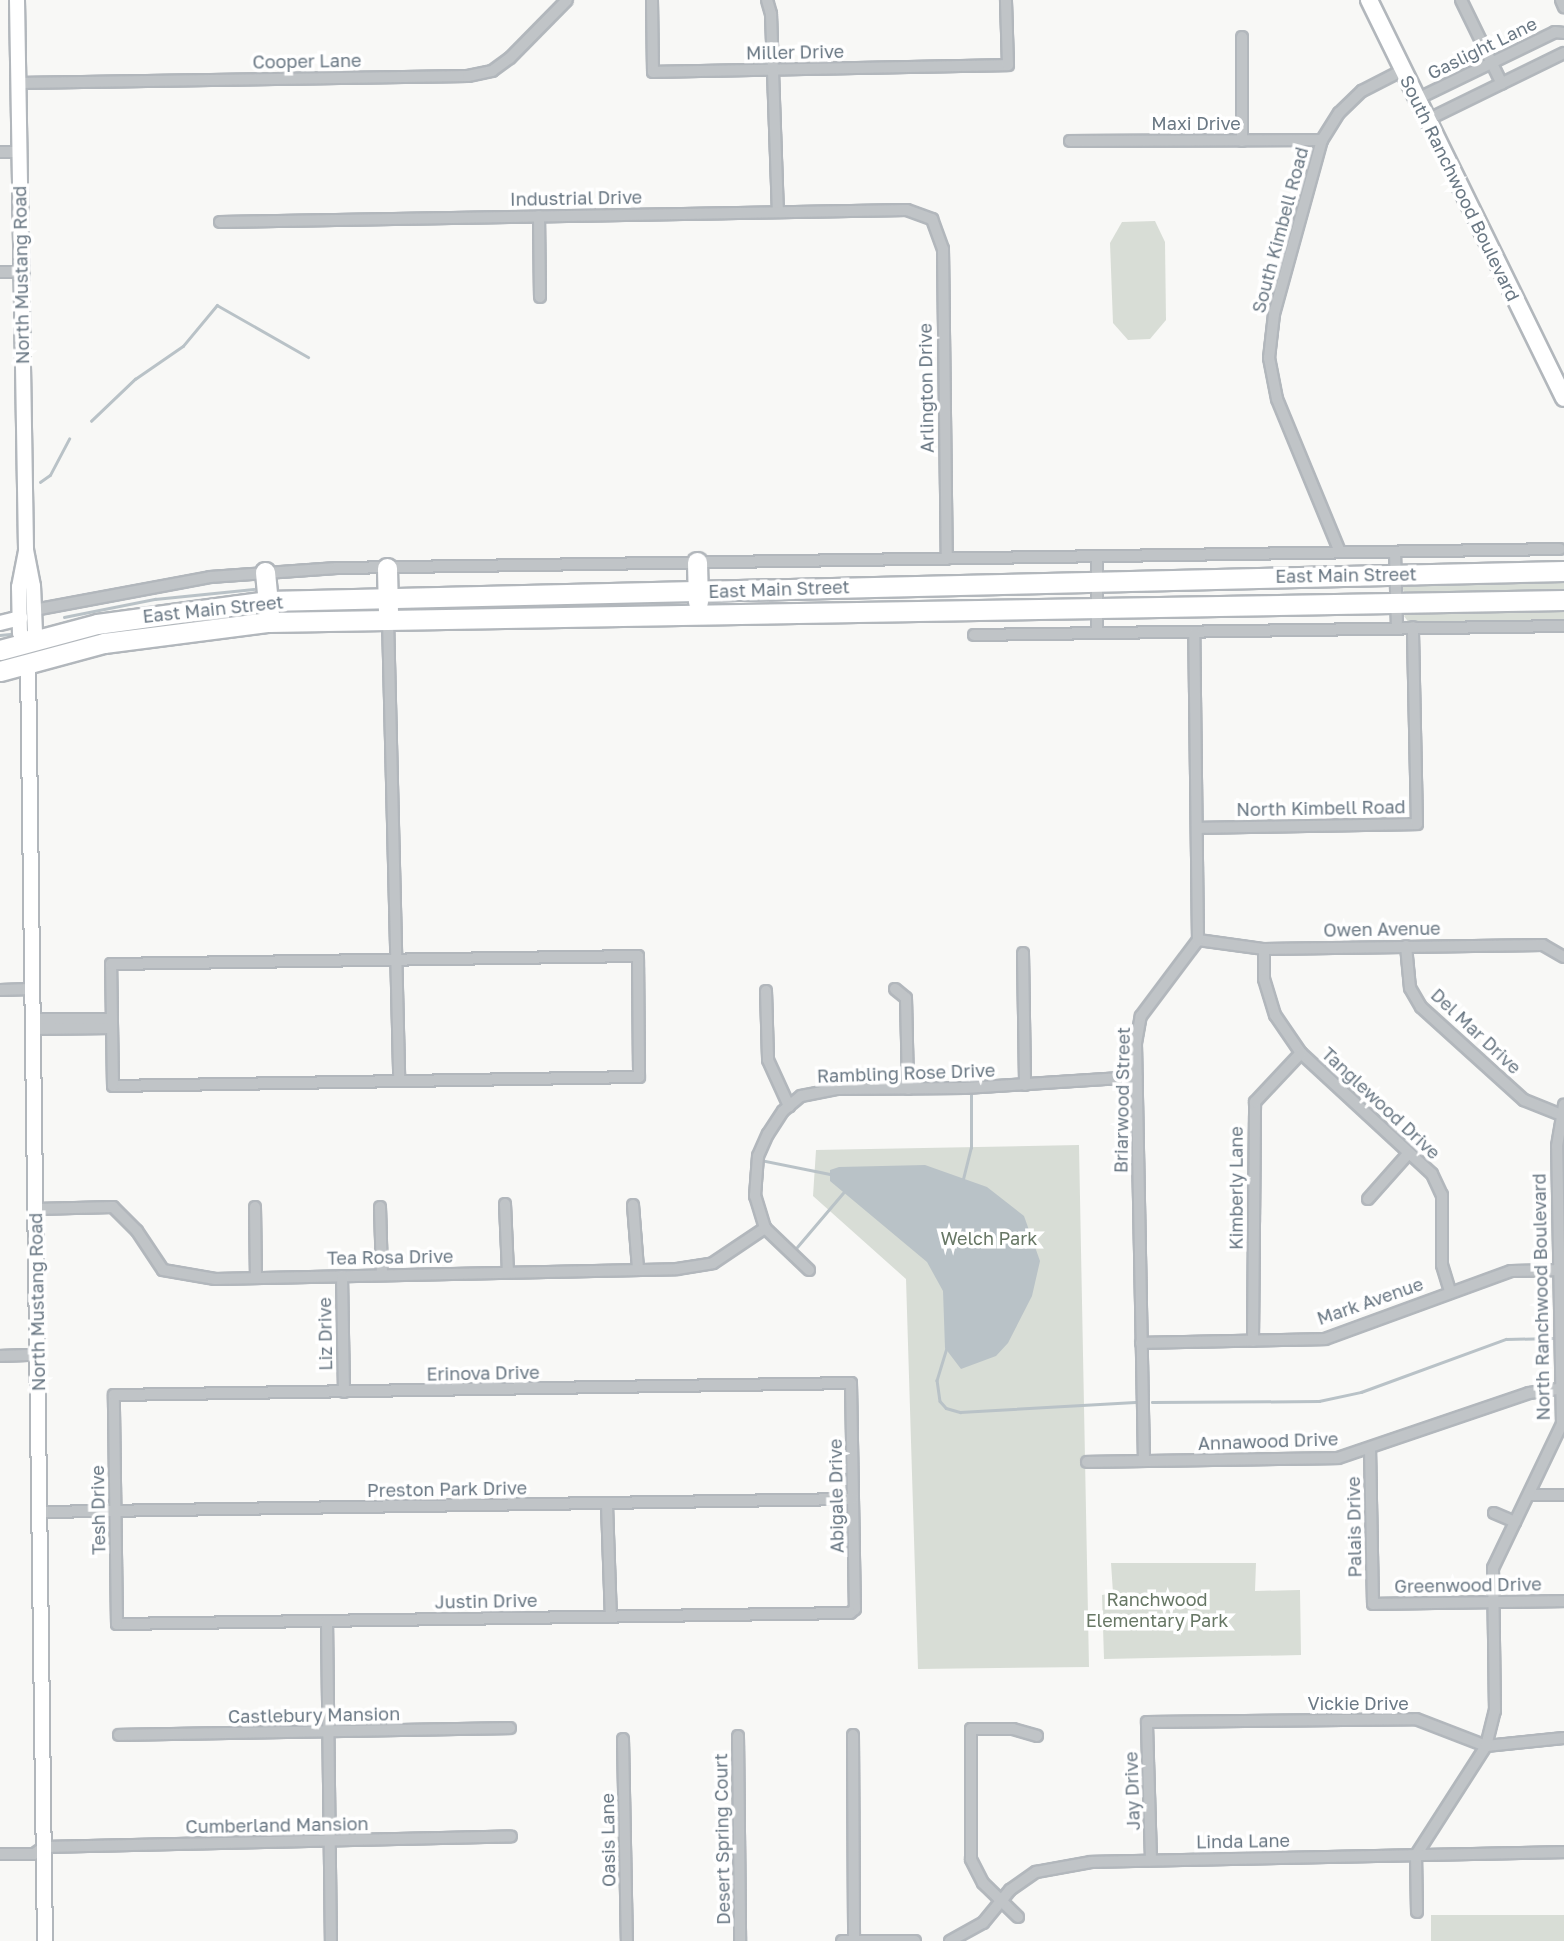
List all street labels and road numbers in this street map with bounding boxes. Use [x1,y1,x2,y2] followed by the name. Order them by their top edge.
[1424,12,1540,84] street label: Gaslight Lane
[746,40,844,64] street label: Miller Drive
[252,49,362,73] street label: Cooper Lane
[1396,72,1524,304] street label: South Ranchwood Boulevard
[1151,112,1241,134] street label: Maxi Drive
[1247,145,1313,315] street label: South Kimbell Road
[9,186,33,364] street label: North Mustang Road
[510,186,642,210] street label: Industrial Drive
[914,323,938,453] street label: Arlington Drive
[1275,563,1417,587] street label: East Main Street
[708,576,850,602] street label: East Main Street
[141,591,285,627] street label: East Main Street
[1236,796,1406,820] street label: North Kimbell Road
[1323,917,1441,941] street label: Owen Avenue
[1427,984,1525,1078] street label: Del Mar Drive
[1110,1027,1134,1173] street label: Briarwood Street
[1317,1043,1445,1163] street label: Tanglewood Drive
[816,1059,996,1087] street label: Rambling Rose Drive
[1225,1126,1247,1250] street label: Kimberly Lane
[1528,1173,1554,1421] street label: North Ranchwood Boulevard
[25,1213,49,1391] street label: North Mustang Road
[327,1245,453,1269] street label: Tea Rosa Drive
[1314,1273,1426,1329] street label: Mark Avenue
[314,1297,336,1371] street label: Liz Drive
[426,1361,540,1385] street label: Erinova Drive
[1197,1428,1339,1454] street label: Annawood Drive
[824,1439,848,1553] street label: Abigale Drive
[86,1465,110,1555] street label: Tesh Drive
[1342,1476,1366,1578] street label: Palais Drive
[367,1477,527,1501] street label: Preston Park Drive
[1394,1573,1542,1597] street label: Greenwood Drive
[435,1589,537,1613] street label: Justin Drive
[1307,1692,1409,1714] street label: Vickie Drive
[228,1703,400,1727] street label: Castlebury Mansion
[1120,1751,1144,1831] street label: Jay Drive
[710,1753,734,1925] street label: Desert Spring Court
[596,1793,620,1887] street label: Oasis Lane
[185,1813,369,1837] street label: Cumberland Mansion
[1196,1829,1290,1853] street label: Linda Lane

